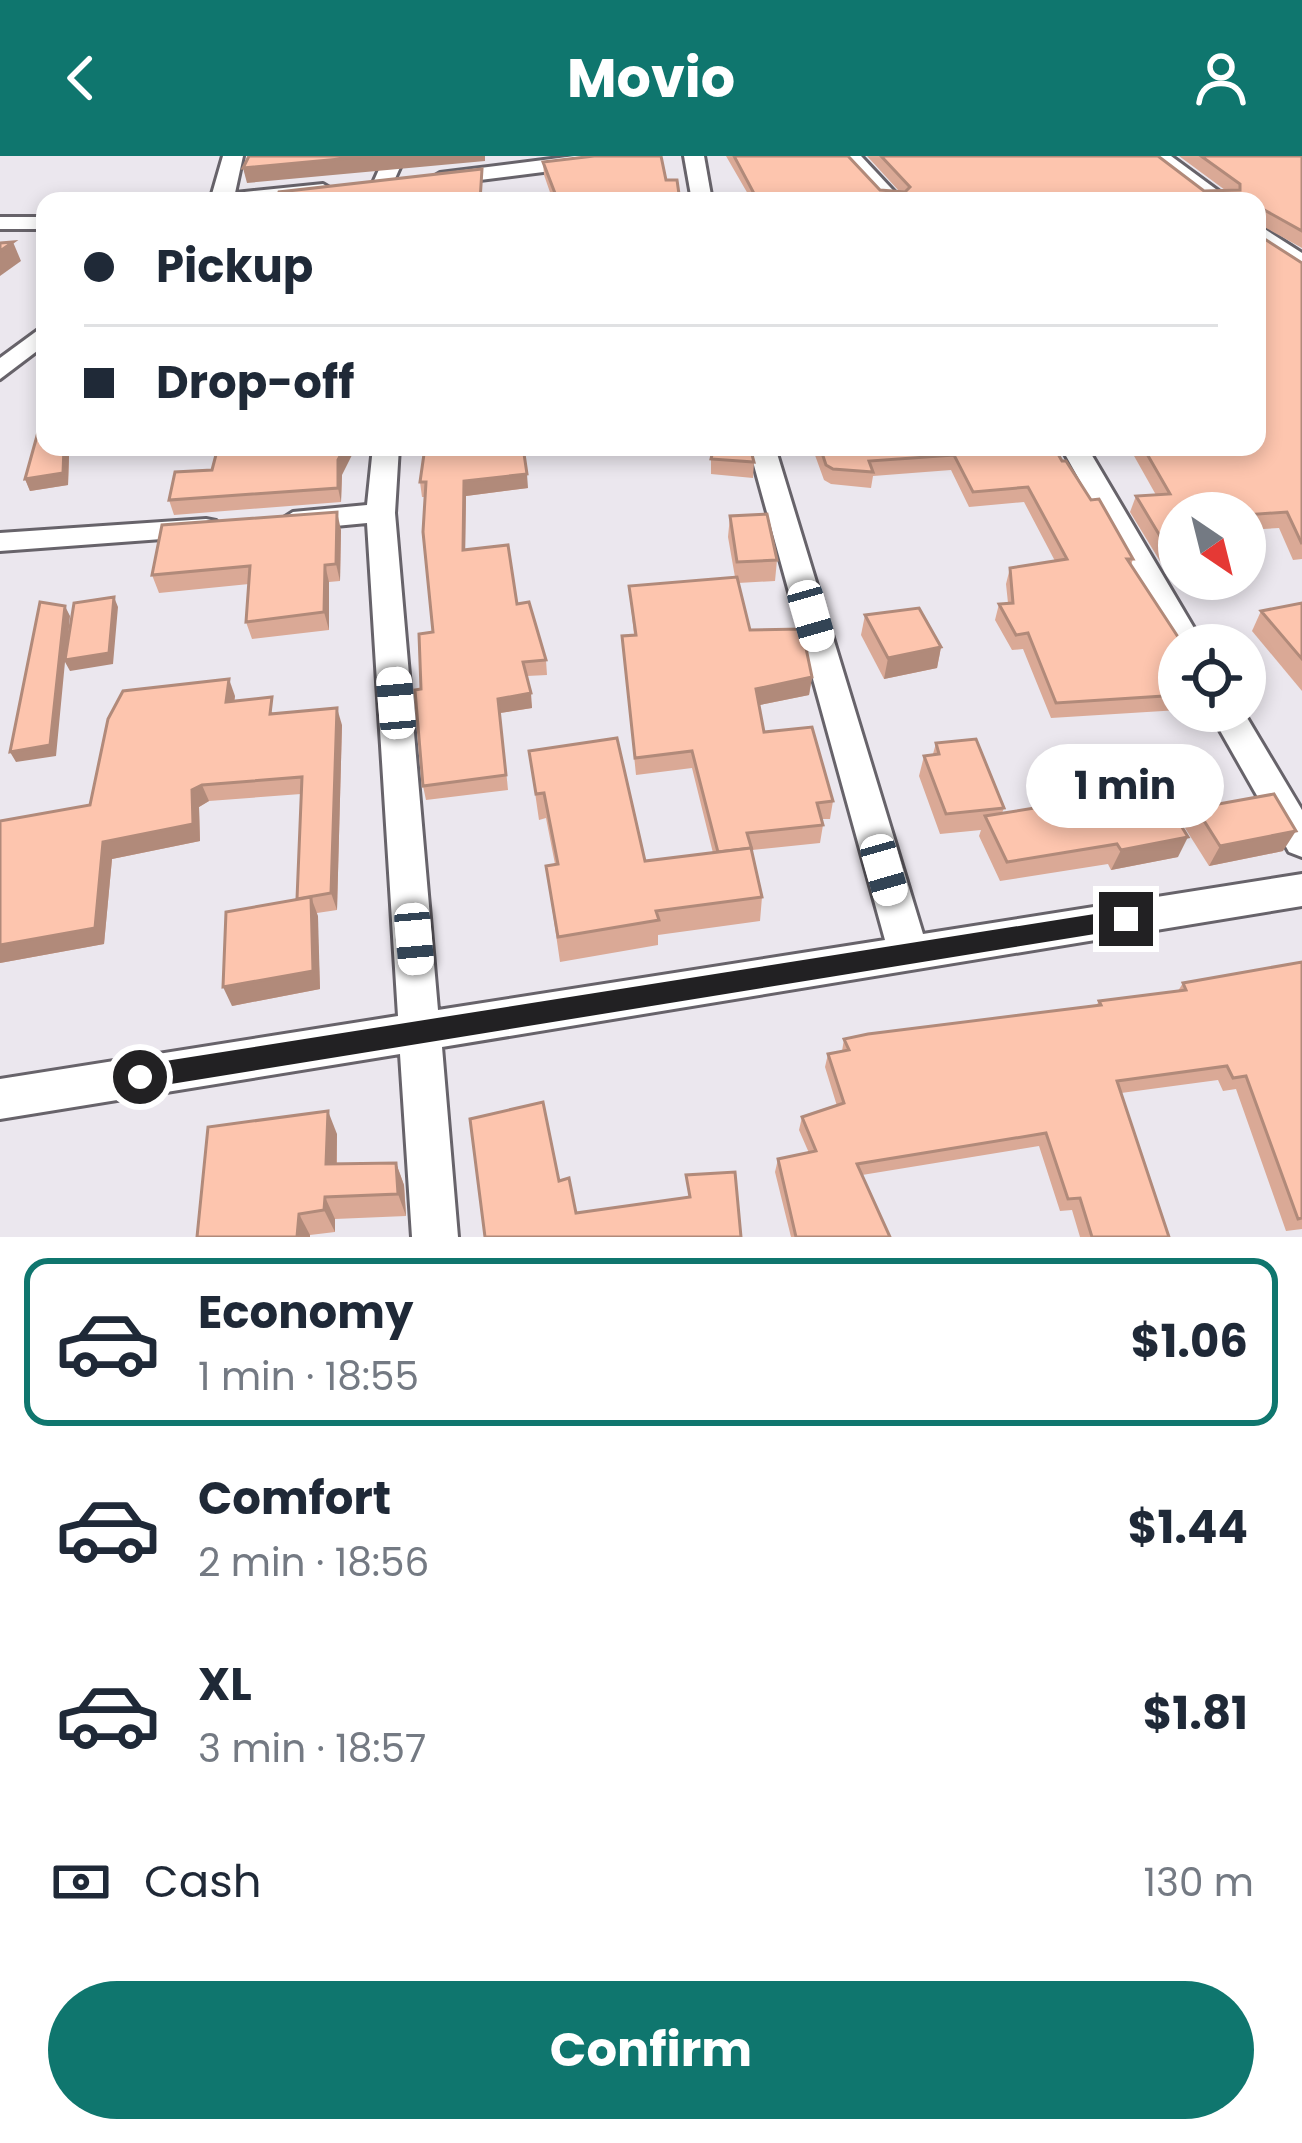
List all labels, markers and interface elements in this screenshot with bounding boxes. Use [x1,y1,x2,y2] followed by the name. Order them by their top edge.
[567,40,735,116] text: Movio
[48,45,114,111] icon: back
[1188,45,1254,111] icon: person
[156,235,313,298] text: Pickup
[156,351,354,414] text: Drop-off
[1158,492,1266,600] north arrow
[1158,492,1266,732] map controls
[784,576,838,656] car
[1158,624,1266,732] button: locate
[375,666,417,740] car
[1027,745,1225,829] callout: 1 min
[1074,758,1176,813] text: 1 min
[857,830,911,910] car
[1099,892,1153,946] route end
[393,902,435,976] car
[113,1050,167,1104] route start
[198,1281,413,1344] text: Economy
[54,1288,162,1396] icon: car
[1131,1310,1248,1373] text: $1.06
[198,1349,419,1404] text: 1 min · 18:55
[198,1467,391,1530] text: Comfort
[54,1474,162,1582] icon: car
[1128,1496,1248,1559] text: $1.44
[198,1535,429,1590] text: 2 min · 18:56
[198,1653,252,1716] text: XL
[54,1660,162,1768] icon: car
[1143,1682,1248,1745] text: $1.81
[198,1721,426,1776] text: 3 min · 18:57
[48,1849,114,1915] icon: cash
[144,1850,261,1913] text: Cash
[1143,1855,1254,1910] text: 130 m
[48,1981,1254,2119] button: Confirm

